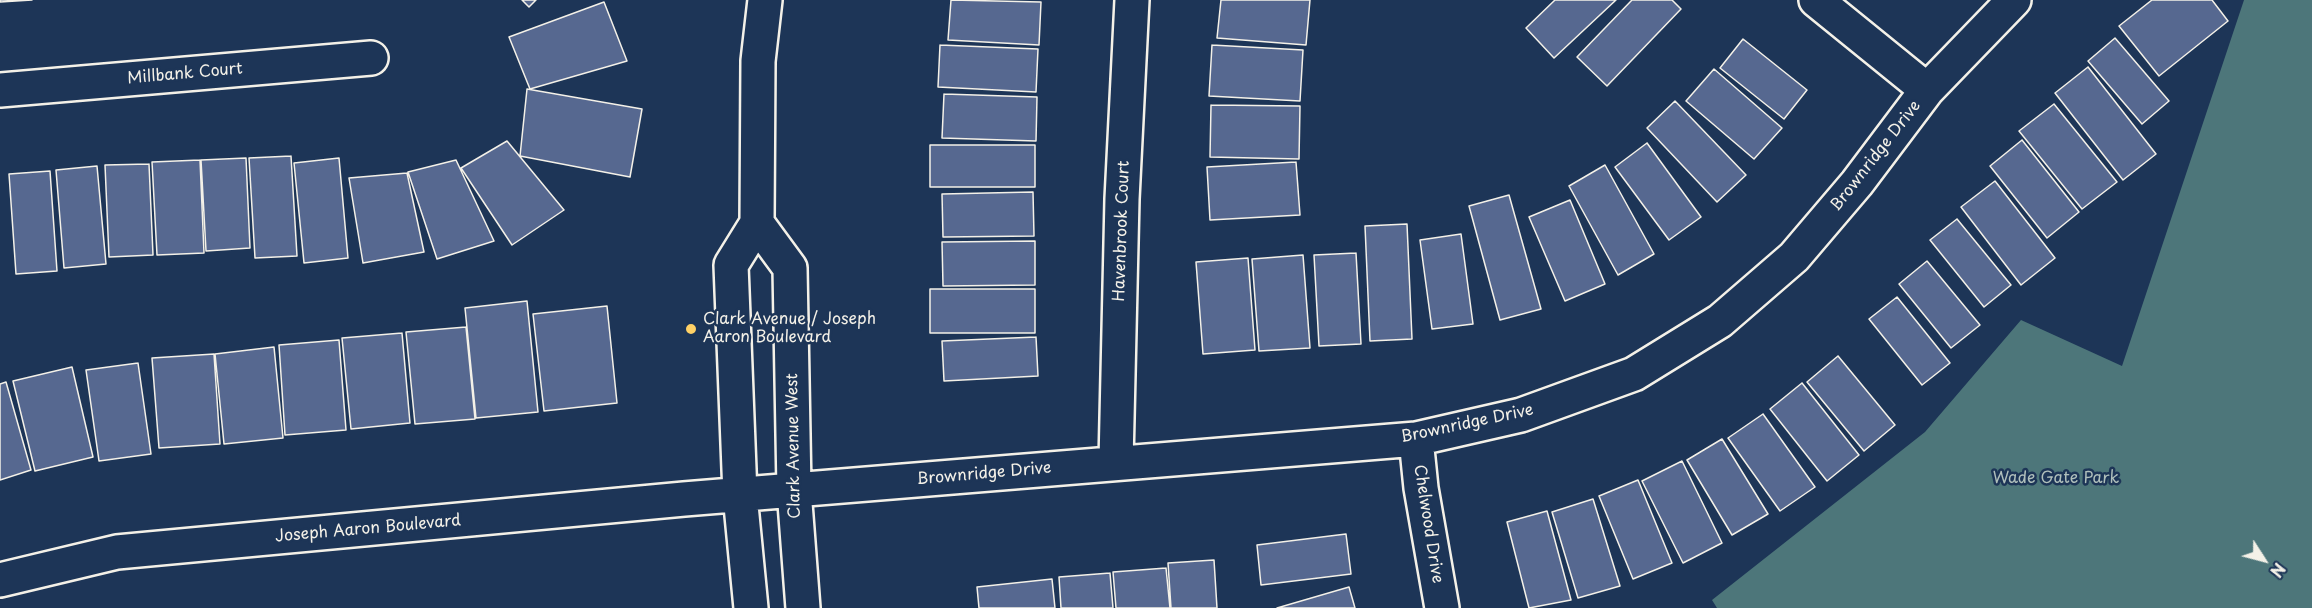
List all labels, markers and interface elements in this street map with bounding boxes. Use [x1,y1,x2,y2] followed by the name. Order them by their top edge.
[127,59,243,89] street label: Millbank Court
[1827,97,1925,215] street label: Brownridge Drive
[1110,160,1134,302] street label: Havenbrook Court
[703,310,876,348] place label: Clark Avenue / Joseph Aaron Boulevard
[684,322,698,336] marker: Clark Avenue / Joseph Aaron Boulevard
[783,373,805,519] street label: Clark Avenue West
[1399,401,1535,447] street label: Brownridge Drive
[916,459,1052,489] street label: Brownridge Drive
[1409,463,1447,585] street label: Chelwood Drive
[1993,469,2119,489] park label: Wade Gate Park
[274,511,462,547] street label: Joseph Aaron Boulevard
[2234,530,2294,590] north arrow
[2265,558,2292,583] text: N

